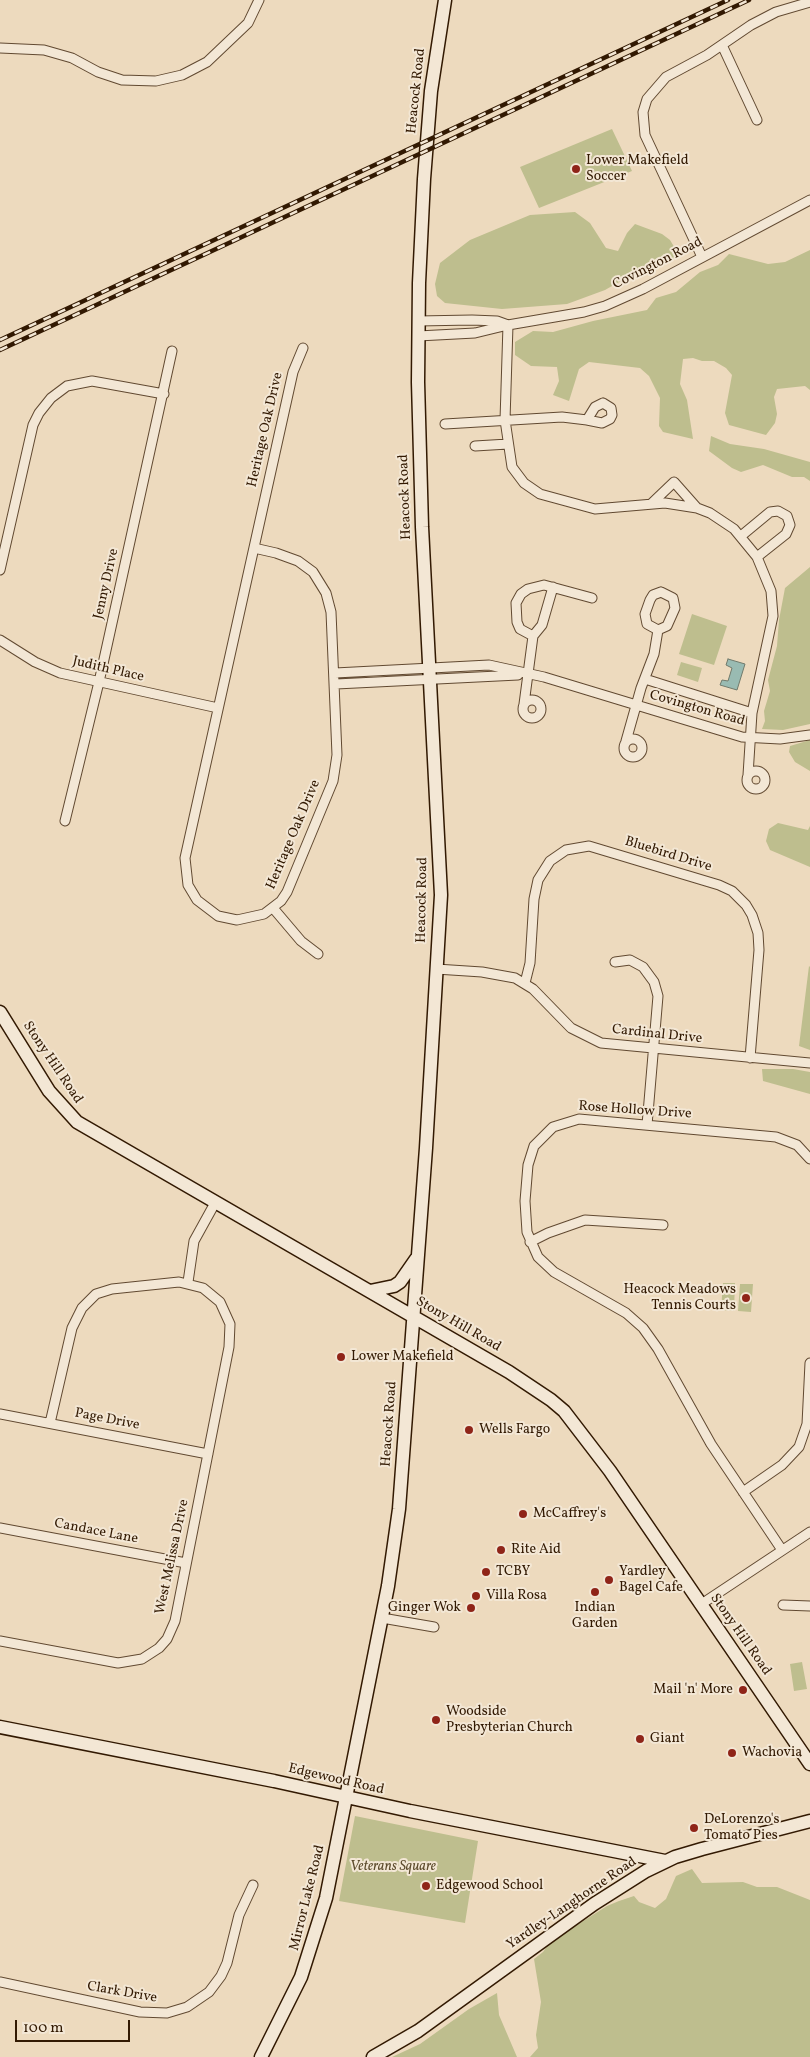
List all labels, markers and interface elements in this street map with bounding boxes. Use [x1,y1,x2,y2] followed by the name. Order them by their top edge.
[404,47,430,135] street label: Heacock Road
[586,153,689,186] place label: Lower Makefield Soccer
[570,163,582,175] marker: Lower Makefield Soccer
[610,234,706,294] street label: Covington Road
[245,371,287,489] street label: Heritage Oak Drive
[396,454,416,540] street label: Heacock Road
[91,547,123,621] street label: Jenny Drive
[71,654,145,686] street label: Judith Place
[647,687,747,731] street label: Covington Road
[263,778,325,892] street label: Heritage Oak Drive
[622,834,714,876] street label: Bluebird Drive
[414,857,432,943] street label: Heacock Road
[18,1019,86,1107] street label: Stony Hill Road
[611,1022,703,1048] street label: Cardinal Drive
[578,1099,692,1123] street label: Rose Hollow Drive
[623,1282,736,1314] place label: Heacock Meadows Tennis Courts
[740,1292,752,1304] marker: Heacock Meadows Tennis Courts
[412,1294,504,1356] street label: Stony Hill Road
[351,1349,454,1365] place label: Lower Makefield
[335,1351,347,1363] marker: Lower Makefield
[379,1381,401,1467] street label: Heacock Road
[73,1405,141,1435] street label: Page Drive
[479,1422,550,1438] place label: Wells Fargo
[463,1424,475,1436] marker: Wells Fargo
[153,1498,193,1616] street label: West Melissa Drive
[533,1506,606,1522] place label: McCaffrey's
[517,1508,529,1520] marker: McCaffrey's
[53,1516,139,1548] street label: Candace Lane
[511,1542,561,1558] place label: Rite Aid
[495,1544,507,1556] marker: Rite Aid
[496,1564,530,1580] place label: TCBY
[619,1564,683,1596] place label: Yardley Bagel Cafe
[480,1566,492,1578] marker: TCBY
[603,1574,615,1586] marker: Yardley Bagel Cafe
[589,1586,601,1598] marker: Indian Garden
[486,1588,547,1604] place label: Villa Rosa
[470,1590,482,1602] marker: Villa Rosa
[706,1591,774,1679] street label: Stony Hill Road
[388,1600,461,1616] place label: Ginger Wok
[572,1600,618,1632] place label: Indian Garden
[465,1602,477,1614] marker: Ginger Wok
[653,1682,733,1698] place label: Mail 'n' More
[737,1684,749,1696] marker: Mail 'n' More
[446,1704,573,1736] place label: Woodside Presbyterian Church
[430,1714,442,1726] marker: Woodside Presbyterian Church
[650,1731,685,1747] place label: Giant
[634,1733,646,1745] marker: Giant
[742,1745,802,1761] place label: Wachovia
[726,1747,738,1759] marker: Wachovia
[286,1761,386,1799] street label: Edgewood Road
[704,1812,780,1844] place label: DeLorenzo's Tomato Pies
[688,1822,700,1834] marker: DeLorenzo's Tomato Pies
[287,1843,329,1953] street label: Mirror Lake Road
[504,1854,640,1954] street label: Yardley-Langhorne Road
[350,1859,436,1875] park label: Veterans Square
[436,1878,543,1894] place label: Edgewood School
[420,1880,432,1892] marker: Edgewood School
[86,1979,158,2007] street label: Clark Drive
[18,2010,132,2042] scale bar
[23,2018,63,2039] text: 100 m

